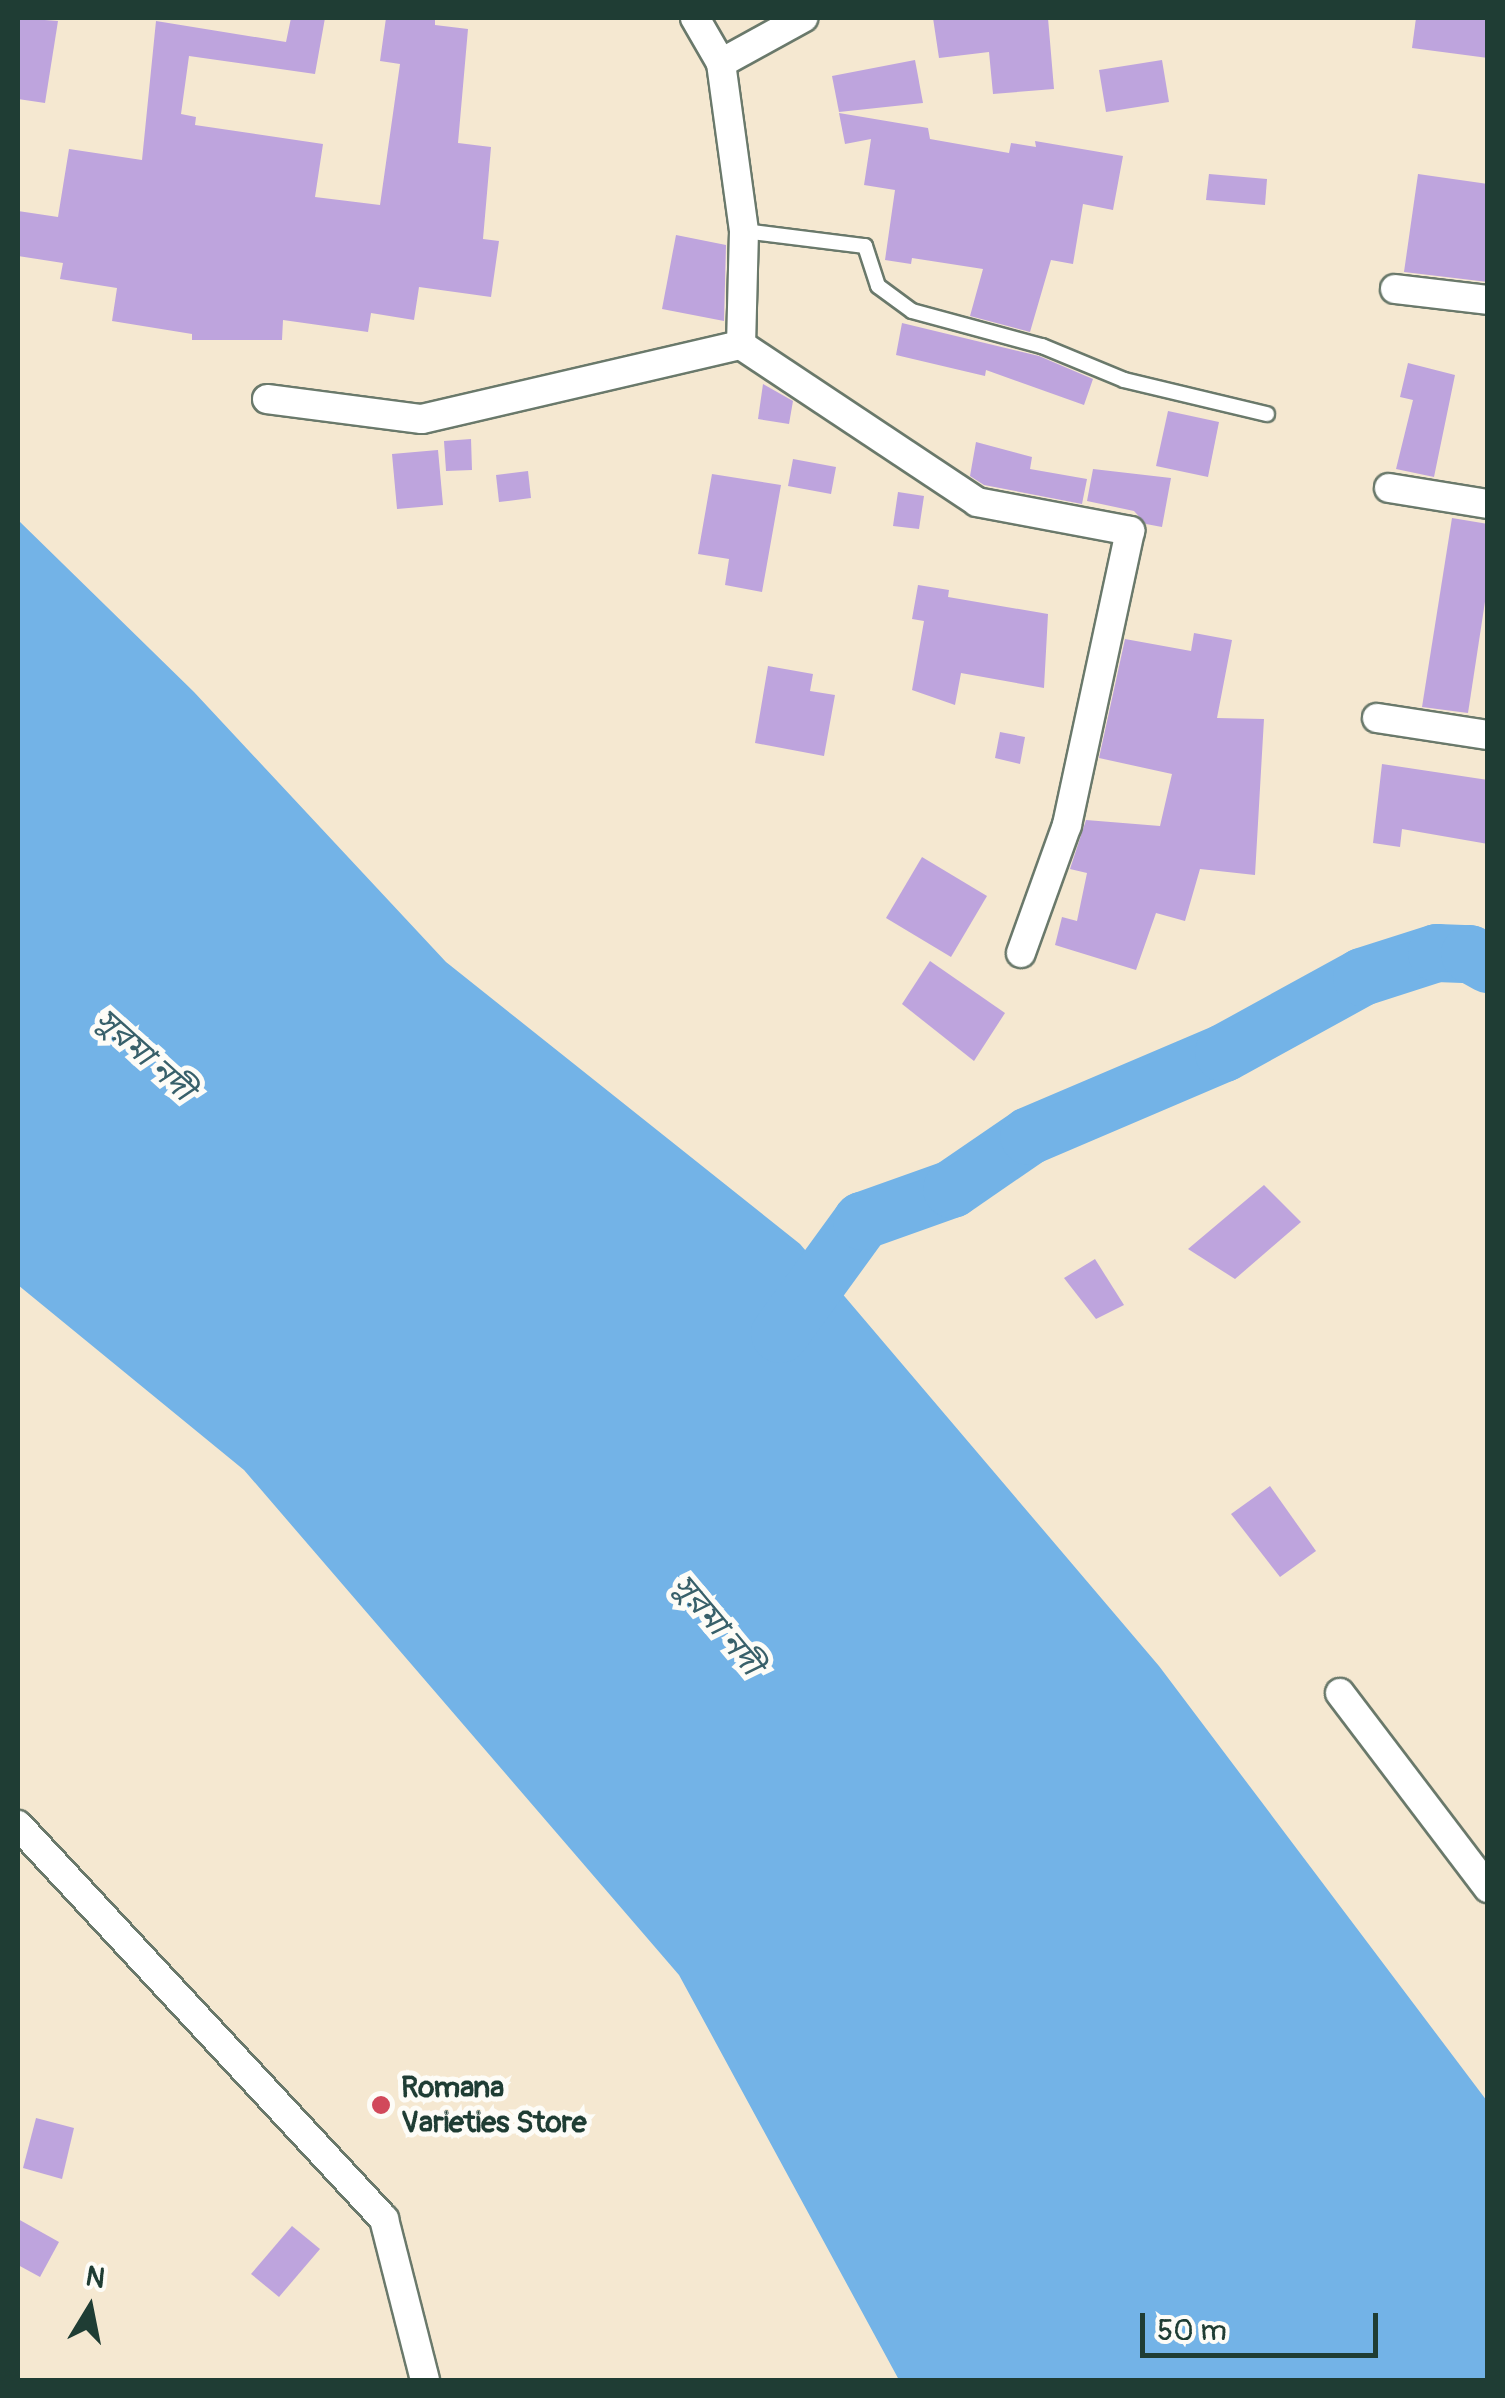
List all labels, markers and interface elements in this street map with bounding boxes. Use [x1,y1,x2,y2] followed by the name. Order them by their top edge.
[87,1001,201,1109] water label: সুরমা নদী
[664,1567,770,1683] water label: সুরমা নদী
[401,2070,586,2140] place label: Romana Varieties Store
[370,2094,392,2116] marker: Romana Varieties Store
[40,2258,140,2358] north arrow
[83,2259,108,2297] text: N
[1145,2293,1382,2355] scale bar
[1157,2312,1227,2349] text: 50 m

